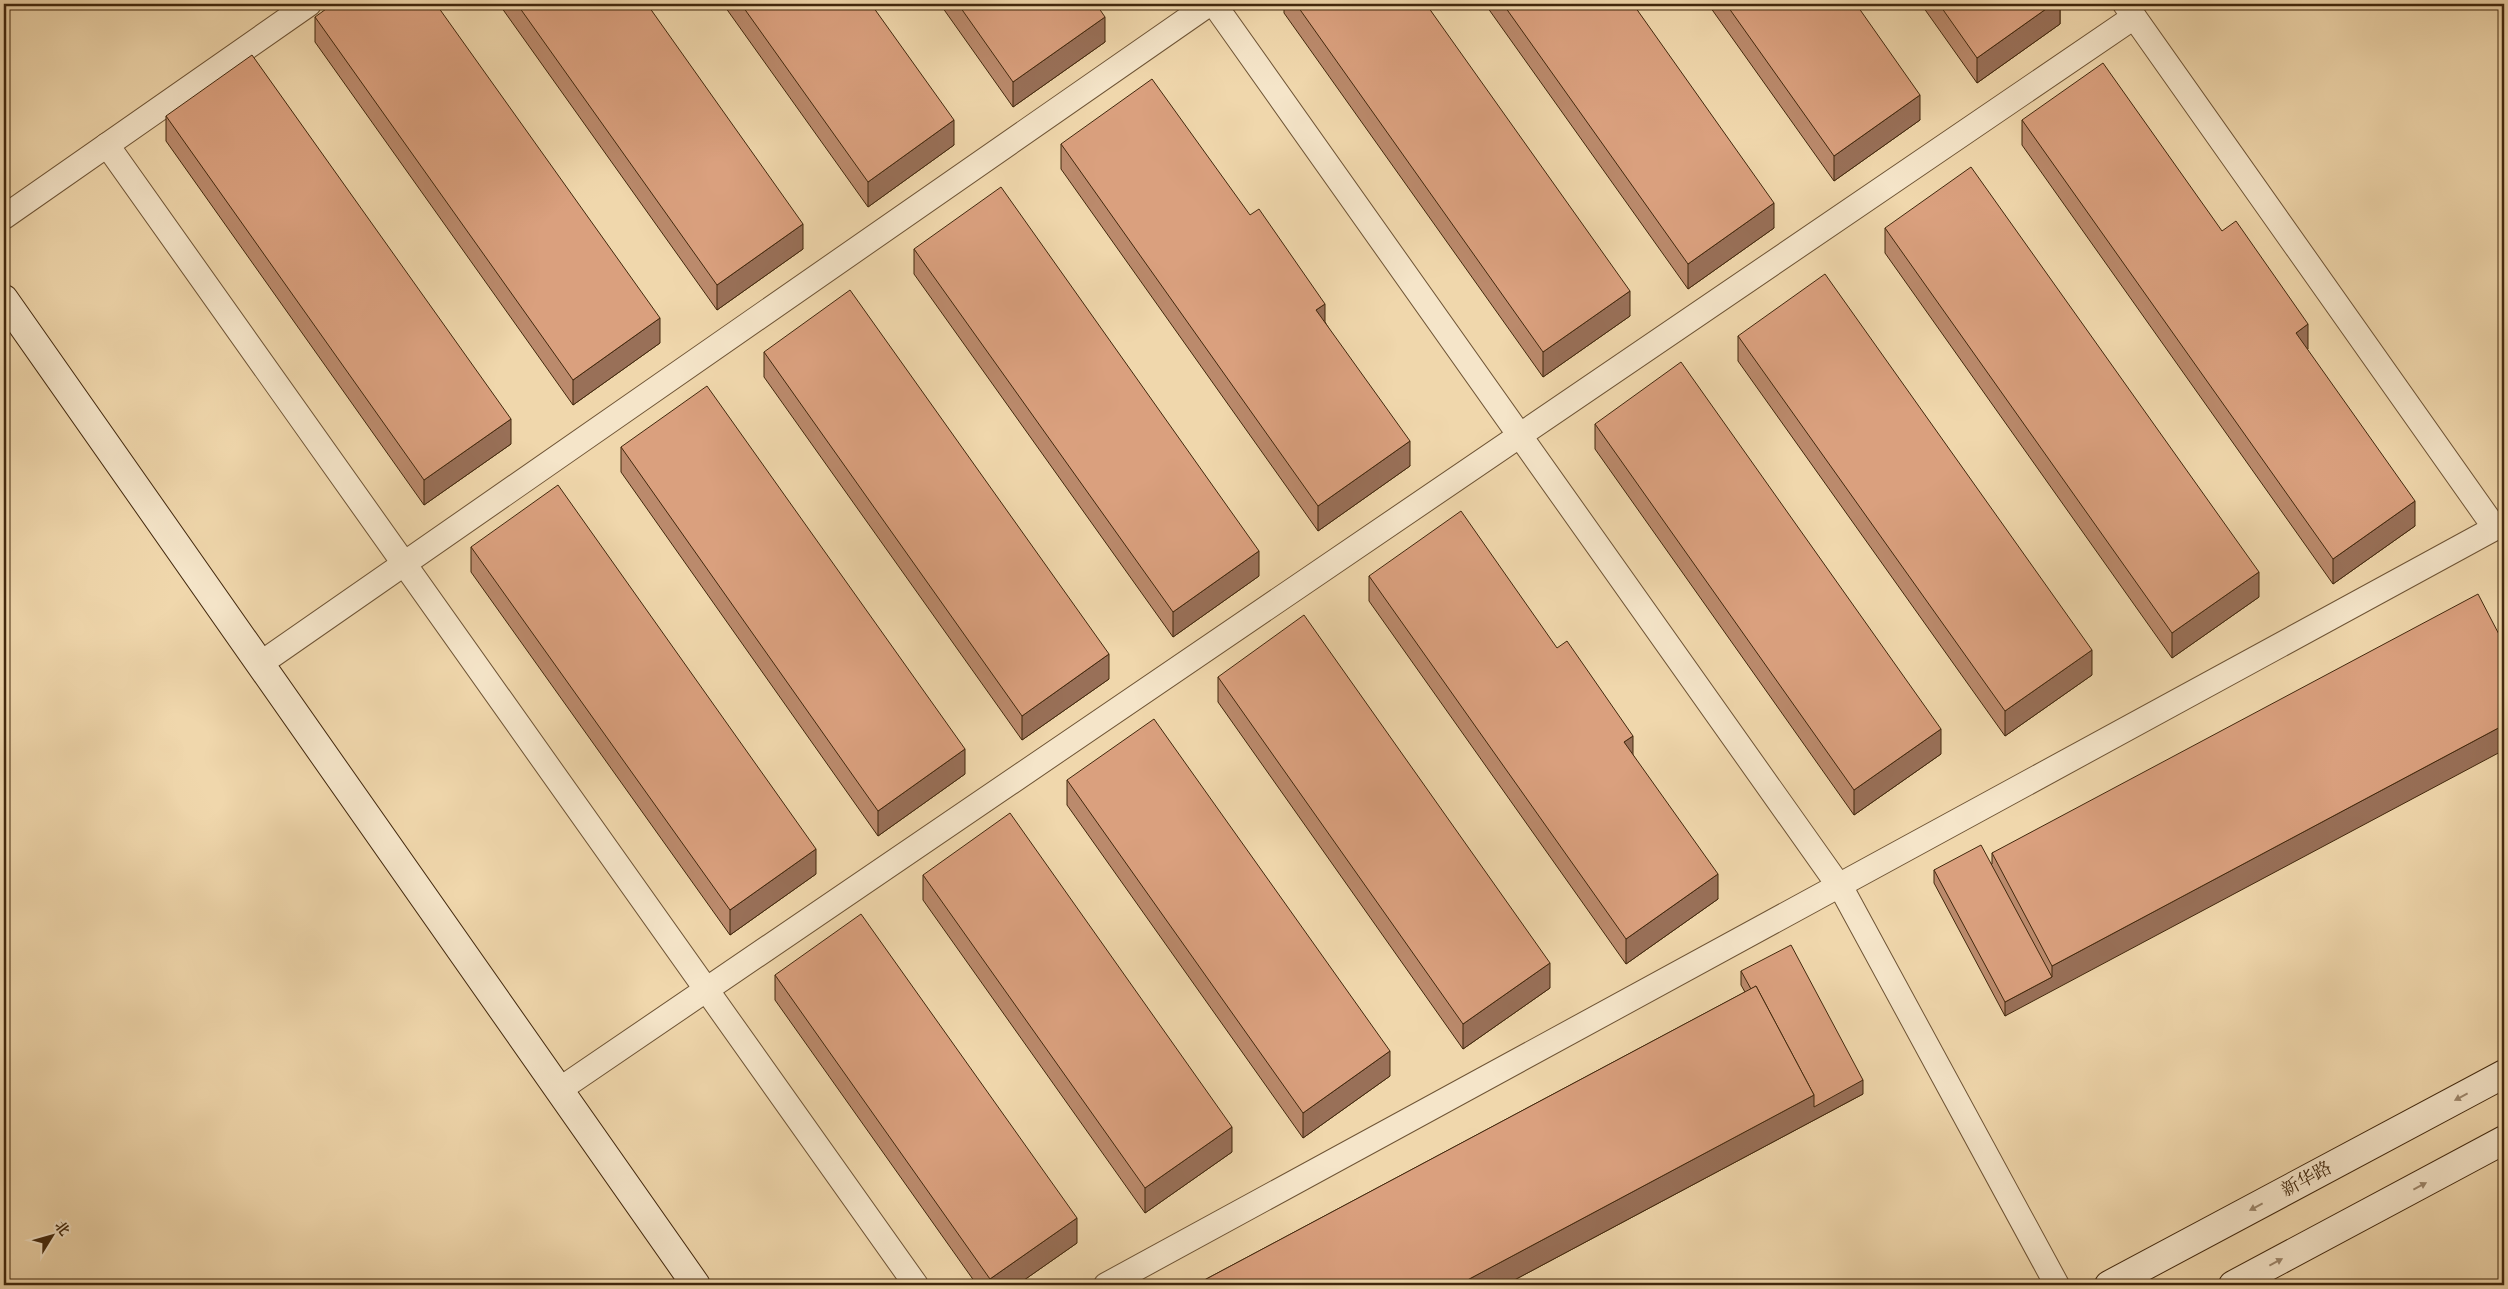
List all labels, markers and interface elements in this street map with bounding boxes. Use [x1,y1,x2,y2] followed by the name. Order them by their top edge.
[2454,1093,2469,1101] one-way arrow
[2278,1157,2336,1203] street label: 新华路
[2412,1182,2427,1190] one-way arrow
[2249,1203,2263,1211] one-way arrow
[28,1212,78,1262] north arrow
[50,1218,73,1240] text: 北
[2269,1258,2284,1266] one-way arrow

